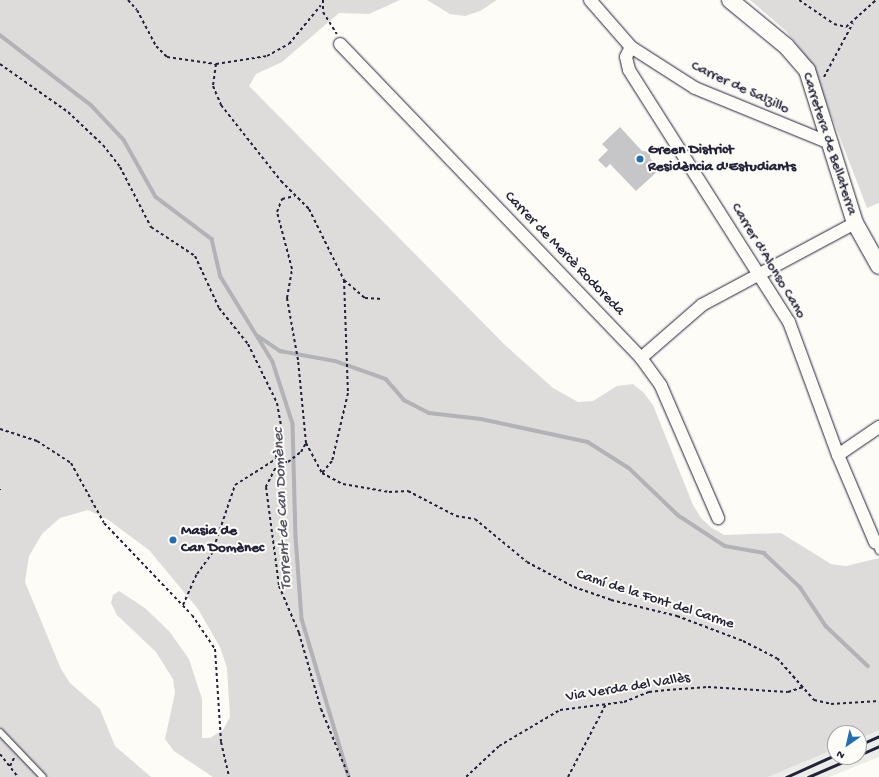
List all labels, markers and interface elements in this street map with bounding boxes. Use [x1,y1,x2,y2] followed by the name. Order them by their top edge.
[688,57,792,119] street label: Carrer de Salzillo
[797,70,861,218] street label: Carretera de Bellaterra
[648,141,796,176] place label: Green District Residència d'Estudiants
[635,154,645,164] marker: Green District Residència d'Estudiants
[500,188,628,320] street label: Carrer de Mercè Rodoreda
[726,200,810,322] street label: Carrer d'Alonso Cano
[270,428,298,590] water label: Torrent de Can Domènec
[181,522,264,557] place label: Masia de Can Domènec
[168,535,178,545] marker: Masia de Can Domènec
[574,566,736,634] street label: Camí de la Font del Carme
[565,669,691,707] street label: Via Verda del Vallès
[827,725,867,765] north arrow
[835,747,847,761] text: N

